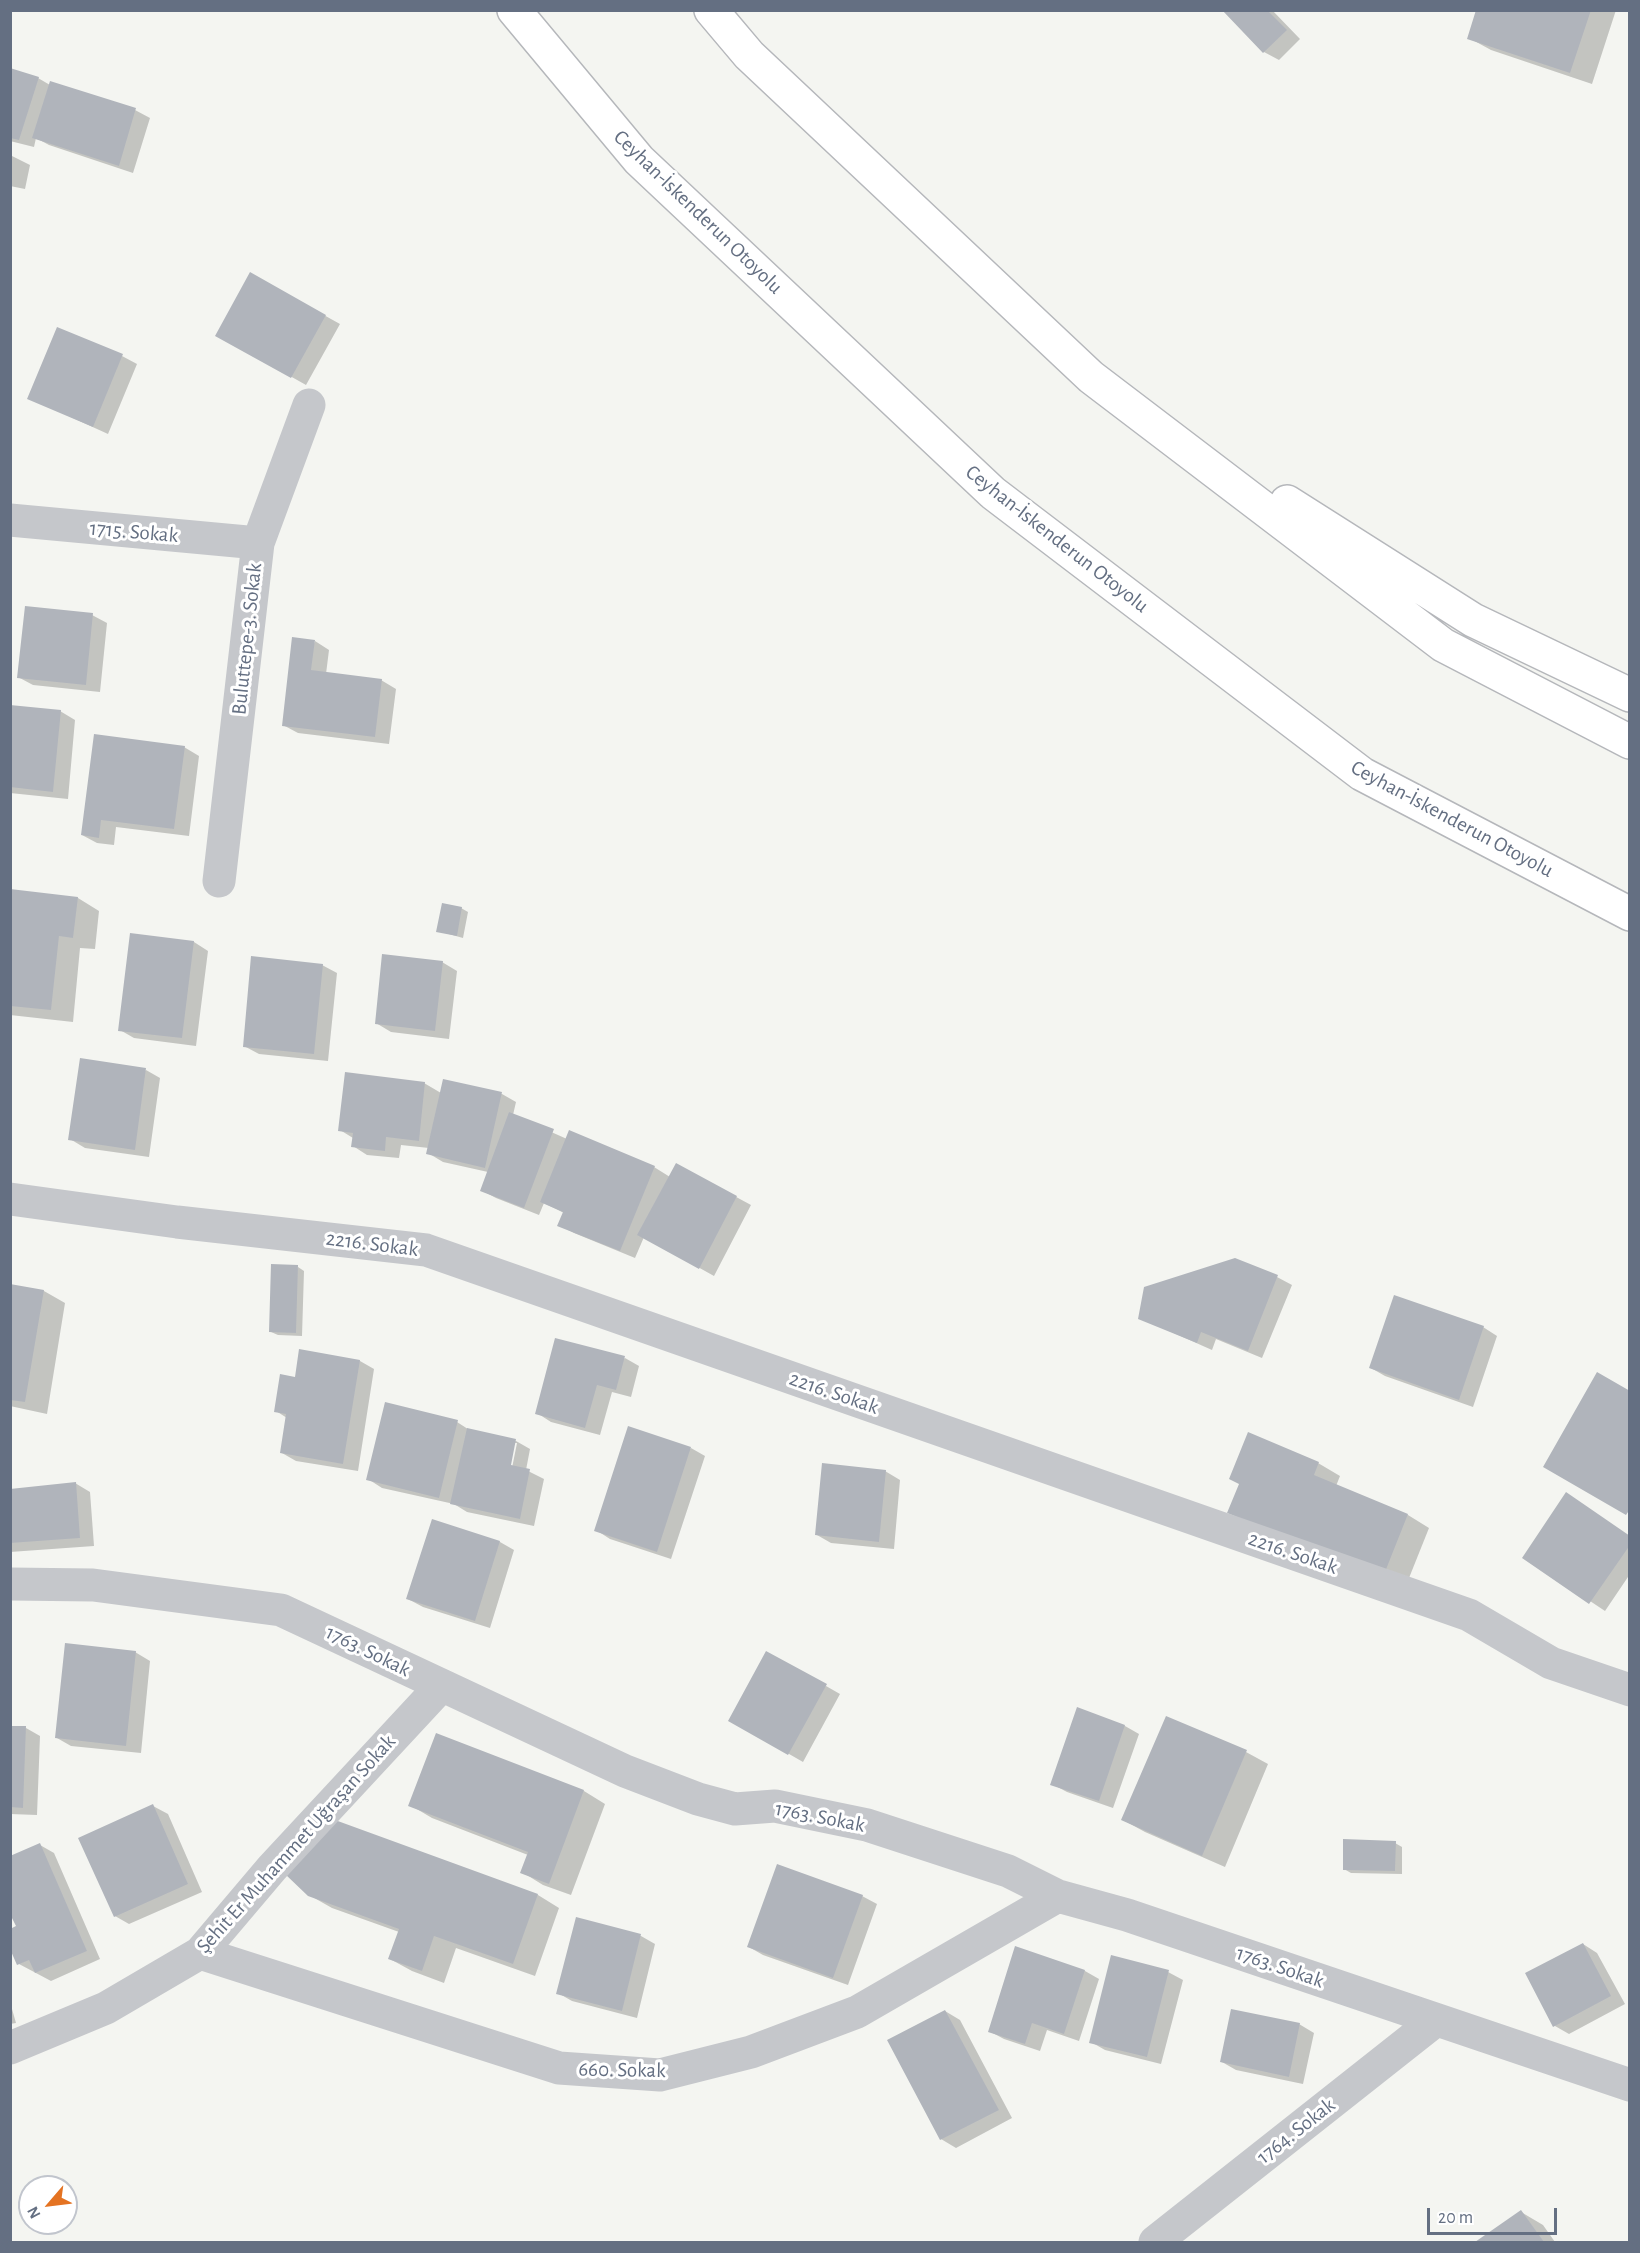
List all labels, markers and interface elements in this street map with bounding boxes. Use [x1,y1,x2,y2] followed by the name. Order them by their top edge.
[608,125,788,299] street label: Ceyhan-İskenderun Otoyolu
[960,460,1154,618] street label: Ceyhan-İskenderun Otoyolu
[89,516,179,548] street label: 1715. Sokak
[226,562,268,716] street label: Buluttepe-3. Sokak
[1346,755,1558,883] street label: Ceyhan-İskenderun Otoyolu
[324,1226,420,1262] street label: 2216. Sokak
[786,1366,882,1420] street label: 2216. Sokak
[1245,1526,1341,1580] street label: 2216. Sokak
[322,1620,414,1682] street label: 1763. Sokak
[191,1730,401,1958] street label: Şehit Er Muhammet Uğraşan Sokak
[773,1796,867,1838] street label: 1763. Sokak
[1233,1940,1327,1994] street label: 1763. Sokak
[578,2057,666,2083] street label: 660. Sokak
[1252,2093,1340,2169] street label: 1764. Sokak
[18,2175,78,2235] north arrow
[1430,2196,1560,2234] scale bar
[24,2204,44,2221] text: N
[1438,2209,1473,2227] text: 20 m

